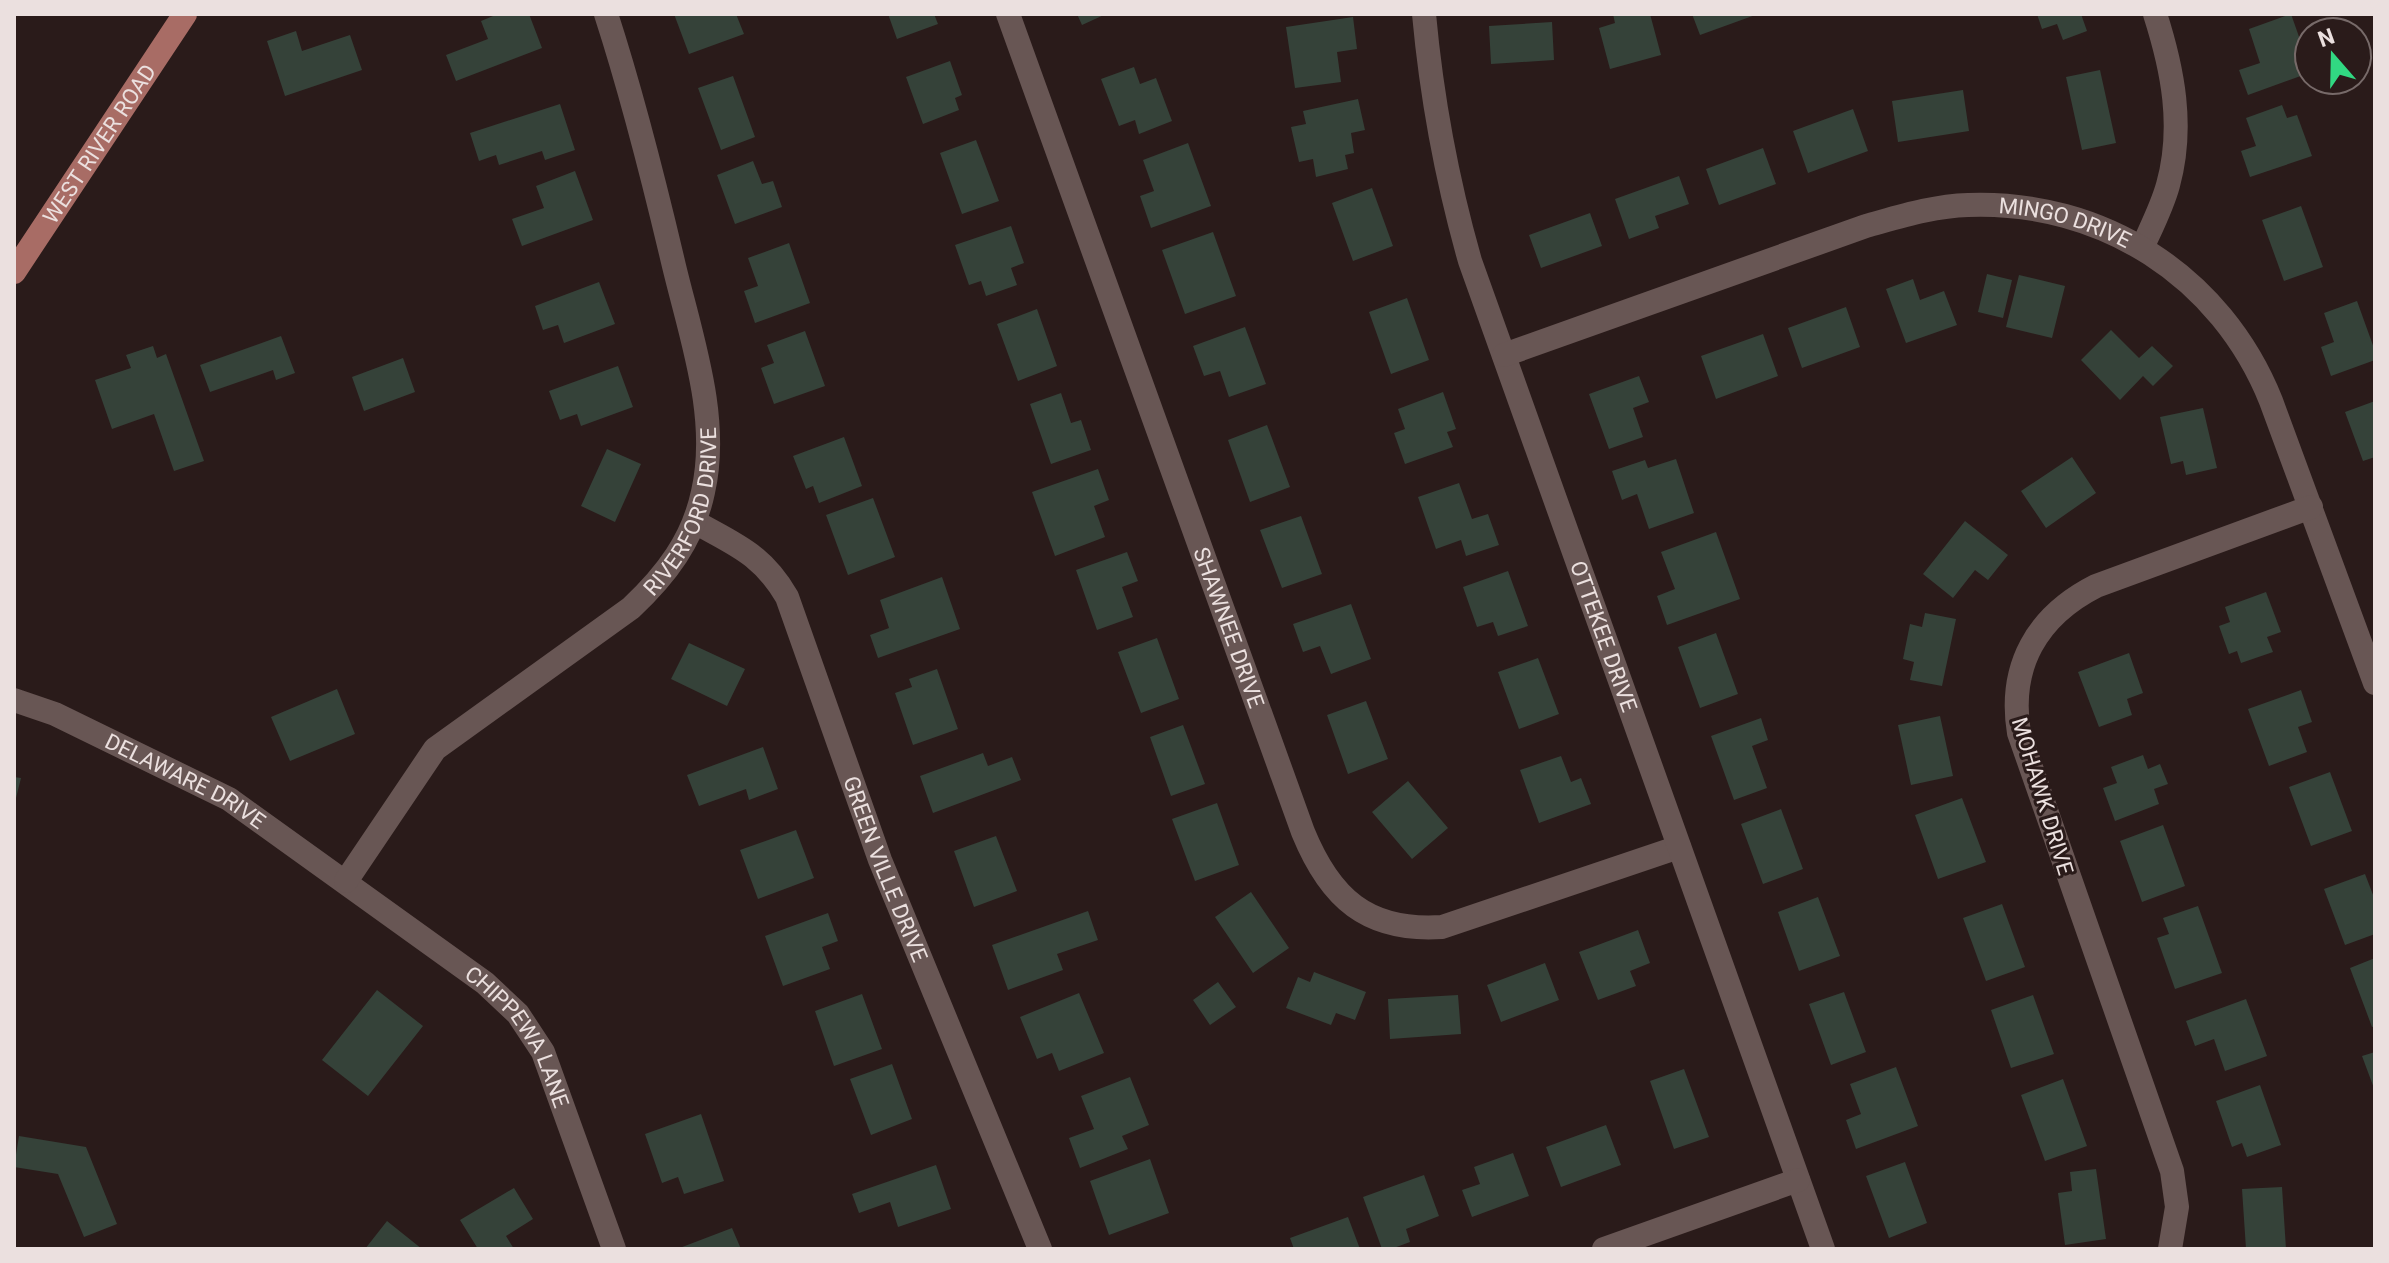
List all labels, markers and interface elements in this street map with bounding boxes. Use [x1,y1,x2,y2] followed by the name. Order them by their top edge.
[2293,16,2373,96] north arrow
[2315,23,2338,52] text: N
[38,60,161,228] street label: WEST RIVER ROAD
[1998,193,2135,253] street label: MINGO DRIVE
[638,427,721,601] street label: RIVERFORD DRIVE
[1188,544,1269,711] street label: SHAWNEE DRIVE
[1565,557,1642,715] street label: OTTEKEE DRIVE
[2007,715,2078,878] street label: MOHAWK DRIVE
[101,729,270,834] street label: DELAWARE DRIVE
[838,773,932,966] street label: GREEN VILLE DRIVE
[460,961,574,1111] street label: CHIPPEWA LANE

